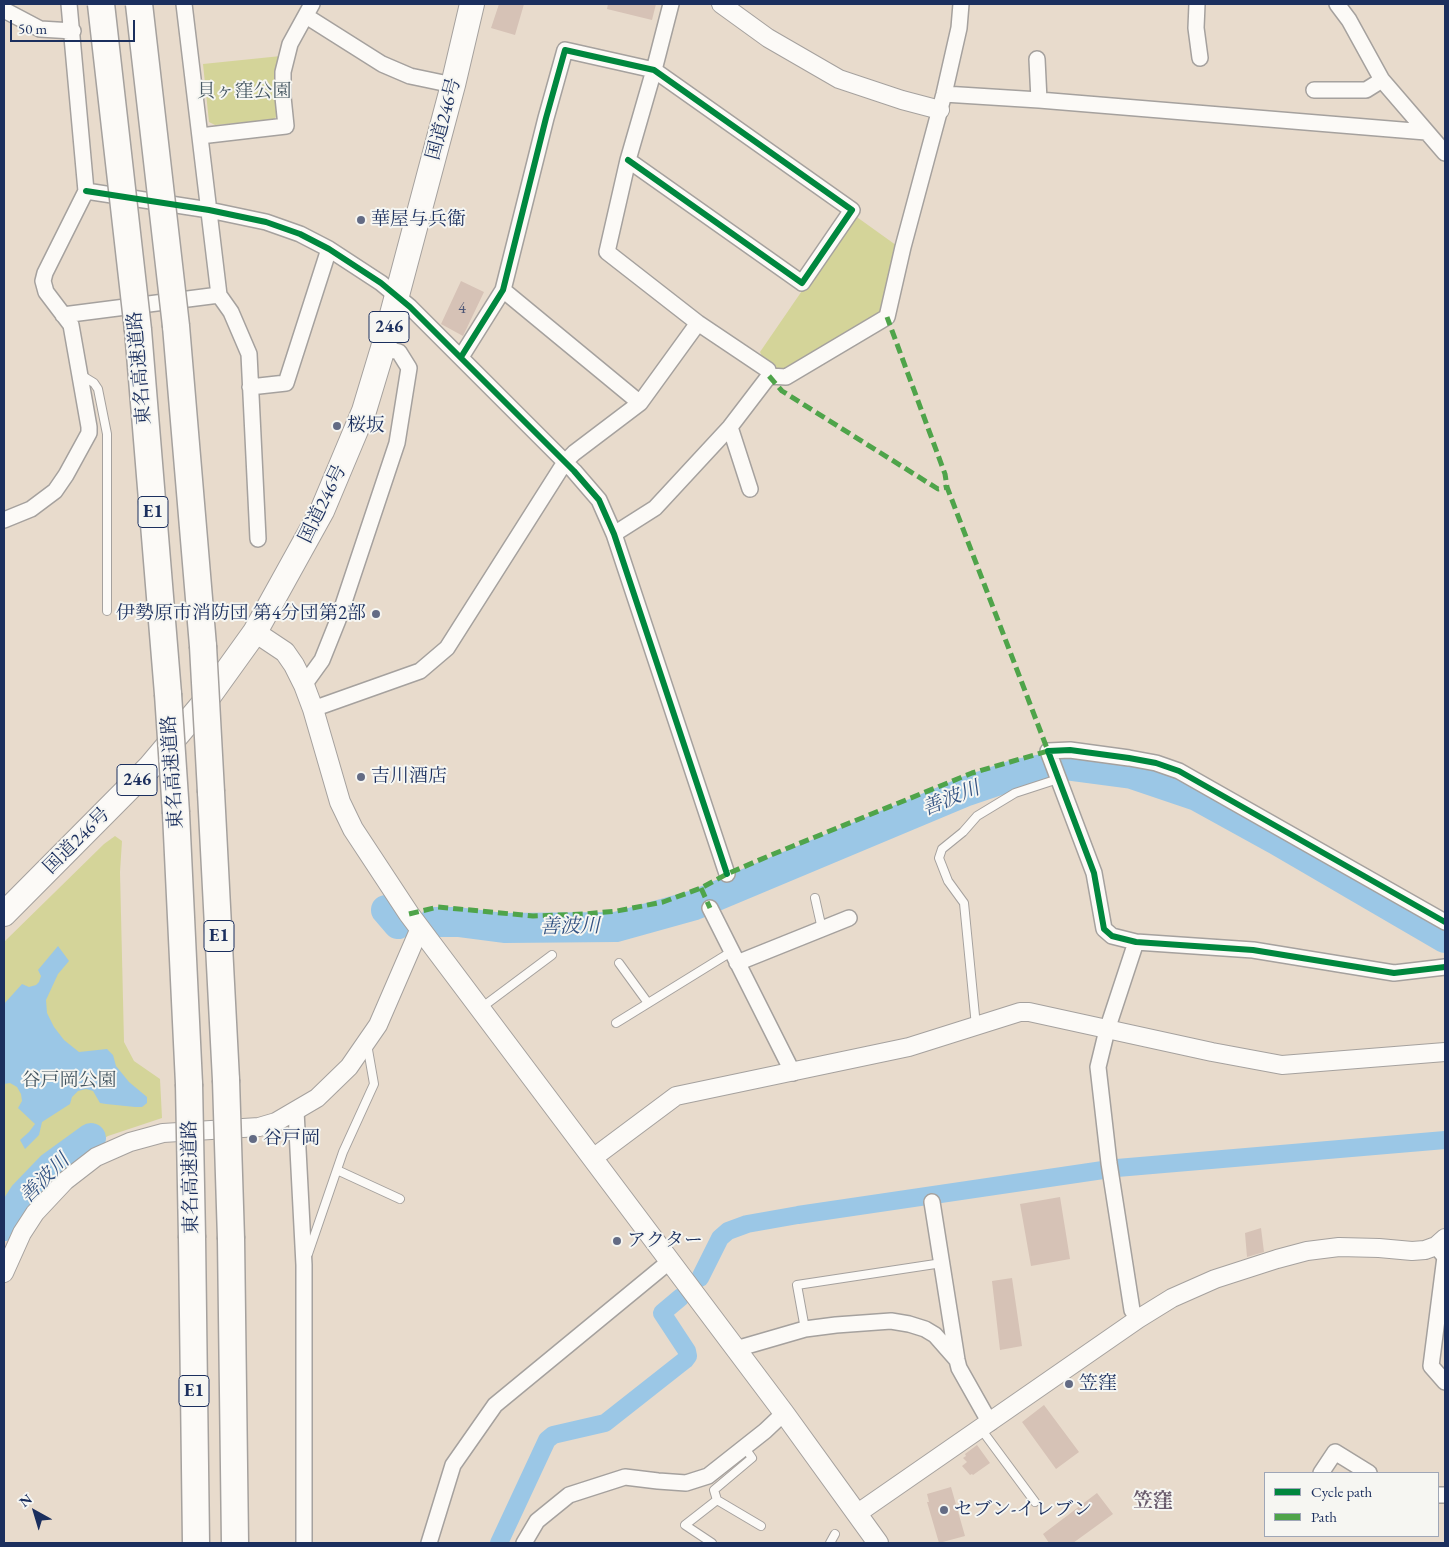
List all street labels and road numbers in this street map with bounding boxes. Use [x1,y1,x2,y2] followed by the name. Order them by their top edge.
[422,75,466,163] street label: 国道246号
[124,310,156,426] street label: 東名高速道路
[369,312,409,342] road number: 246
[294,461,352,547] street label: 国道246号
[138,497,168,528] road number: E1
[158,714,188,830] street label: 東名高速道路
[117,764,157,796] road number: 246
[39,803,115,879] street label: 国道246号
[204,920,234,951] road number: E1
[179,1120,203,1234] street label: 東名高速道路
[179,1375,209,1406] road number: E1

